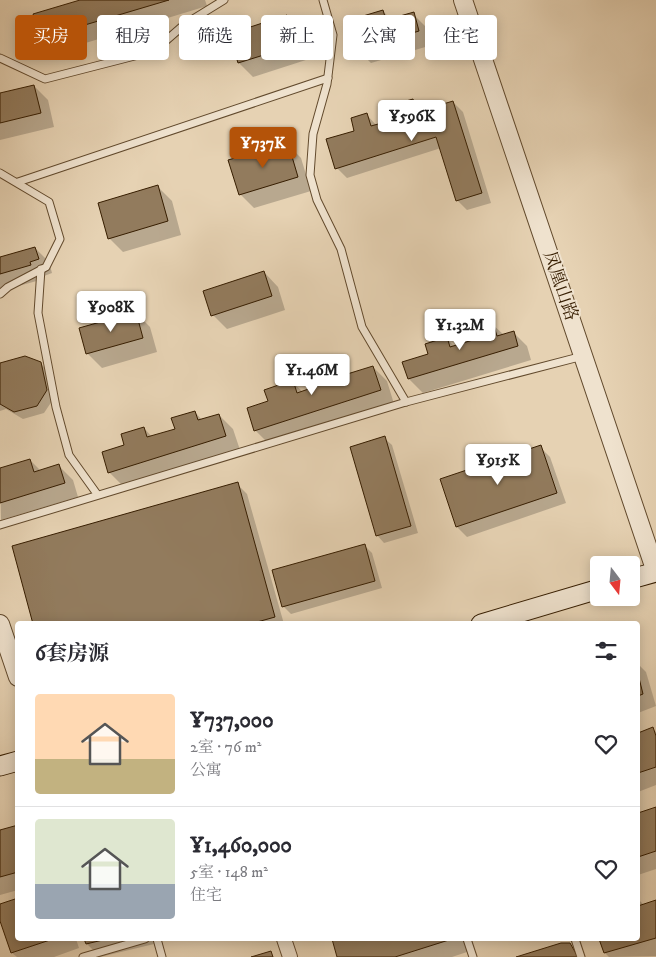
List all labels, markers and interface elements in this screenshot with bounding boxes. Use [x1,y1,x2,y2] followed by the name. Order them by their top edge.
[15,15,87,60] chip: 买房
[97,15,169,60] chip: 租房
[179,15,251,60] chip: 筛选
[261,15,333,60] chip: 新上
[343,15,415,60] chip: 公寓
[425,15,497,60] chip: 住宅
[377,100,447,142] pin: ¥596K
[389,106,435,126] text: ¥596K
[228,126,298,169] pin: ¥737K
[241,133,285,153] text: ¥737K
[538,248,582,324] street label: 凤凰山路
[76,290,146,333] pin: ¥908K
[88,297,134,317] text: ¥908K
[419,308,501,351] pin: ¥1.32M
[436,315,484,335] text: ¥1.32M
[271,354,353,396] pin: ¥1.46M
[286,360,338,380] text: ¥1.46M
[463,444,533,486] pin: ¥915K
[476,450,520,470] text: ¥915K
[590,556,640,606] north arrow
[590,556,640,606] map controls
[592,637,620,665] icon: filters
[35,641,109,667] text: 6套房源
[190,708,273,734] text: ¥737,000
[75,714,135,774] icon: home
[592,730,620,758] icon: heart
[190,737,261,757] text: 2室 · 76 m²
[190,760,222,780] text: 公寓
[190,833,292,859] text: ¥1,460,000
[75,839,135,899] icon: home
[592,855,620,883] icon: heart
[190,862,268,882] text: 5室 · 148 m²
[190,885,222,905] text: 住宅

